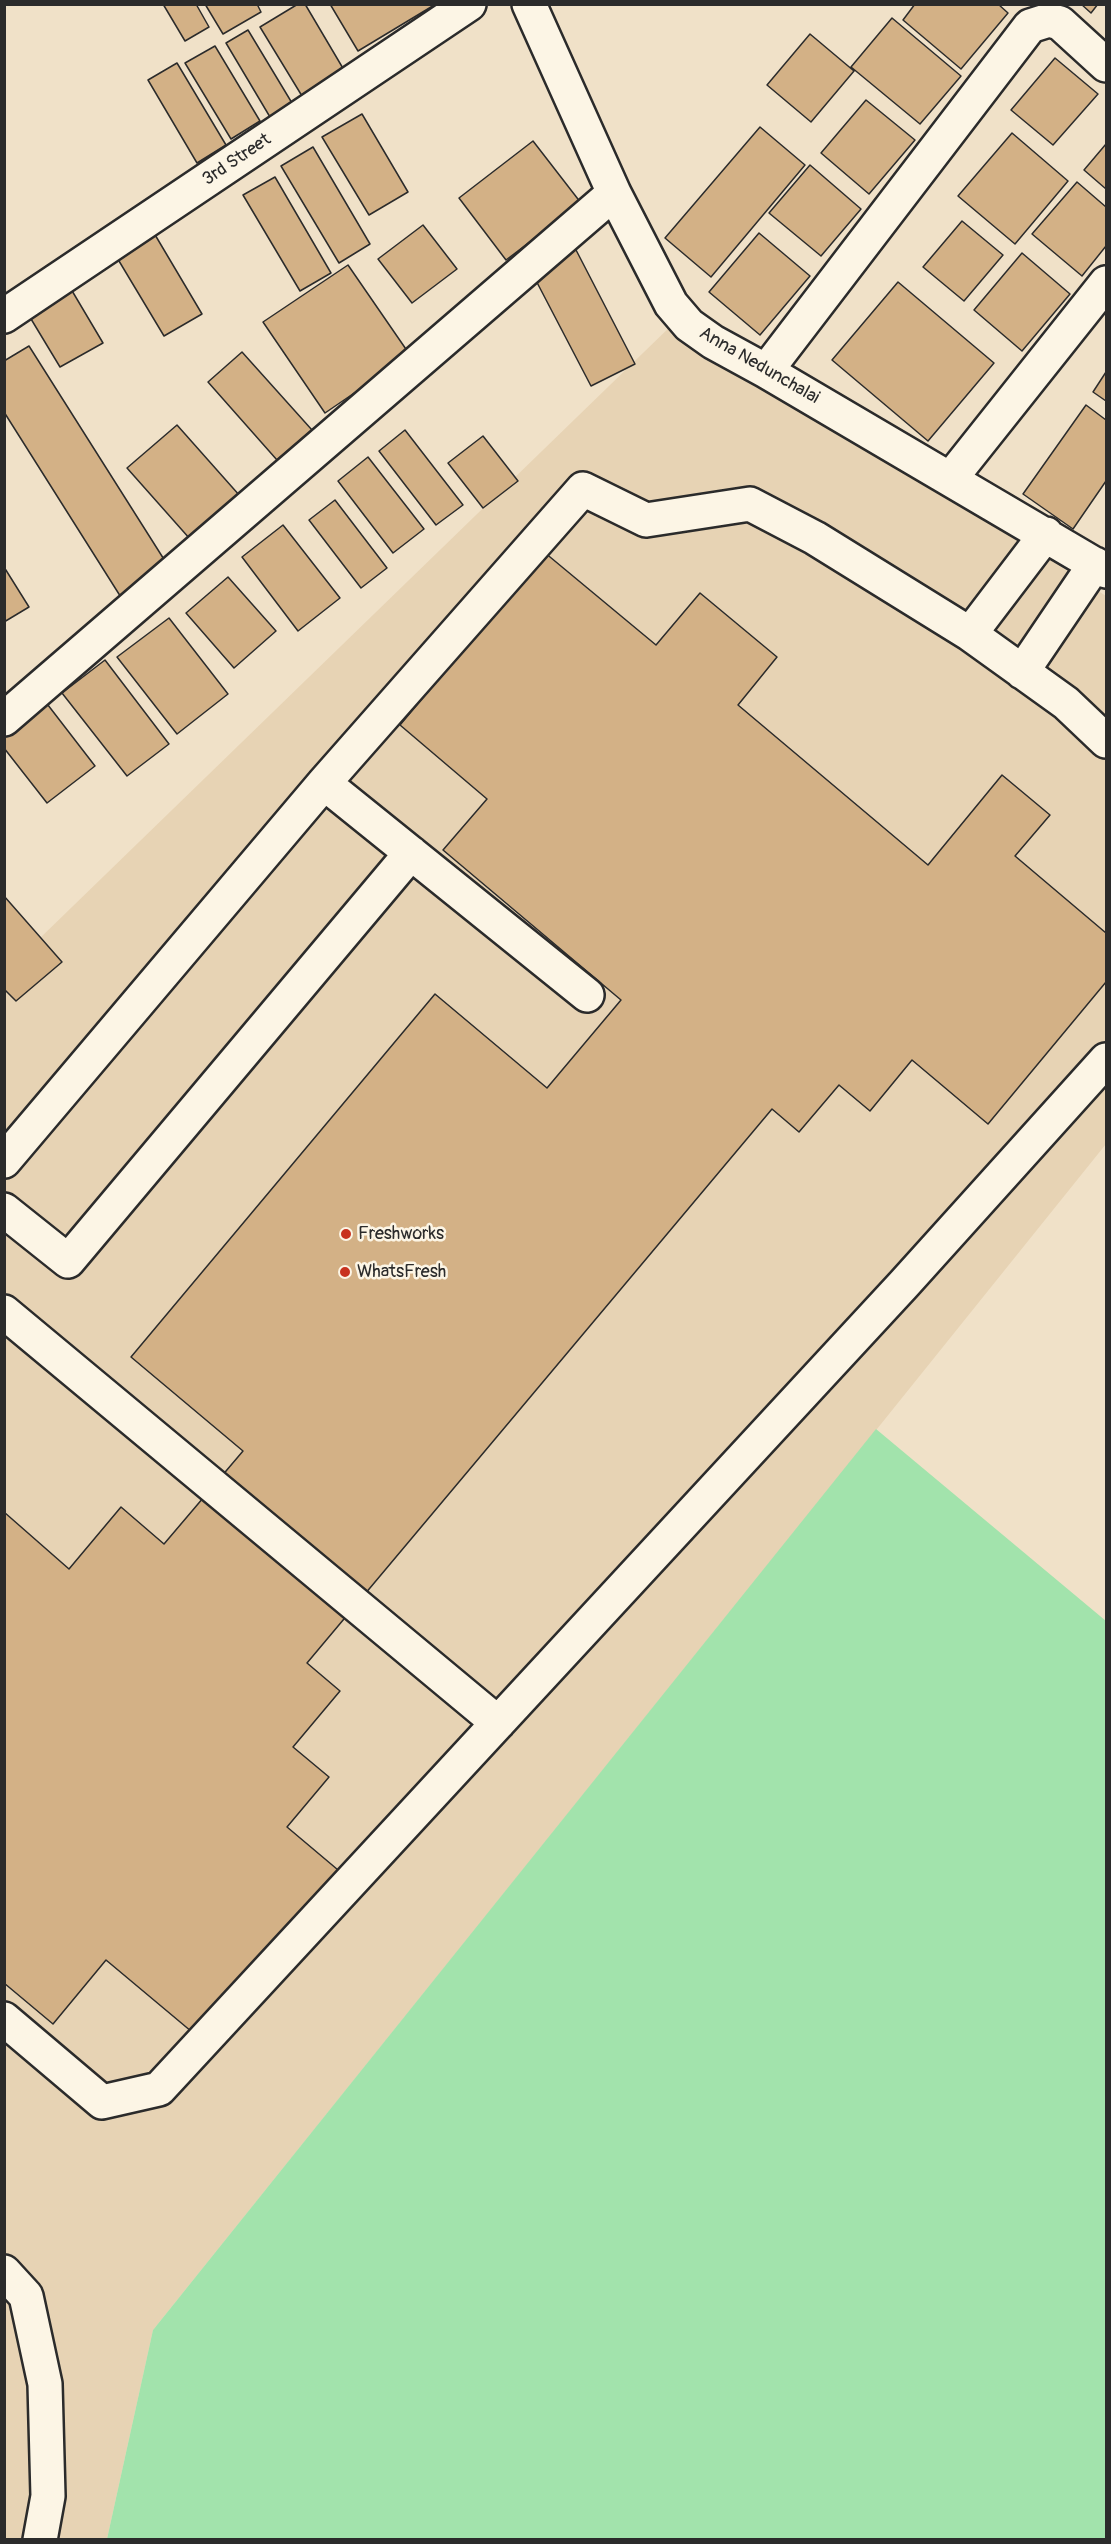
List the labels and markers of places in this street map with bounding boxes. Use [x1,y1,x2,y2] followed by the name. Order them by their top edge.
[358,1223,444,1245] place label: Freshworks
[339,1227,353,1241] marker: Freshworks
[357,1261,446,1283] place label: WhatsFresh
[338,1265,352,1279] marker: WhatsFresh

